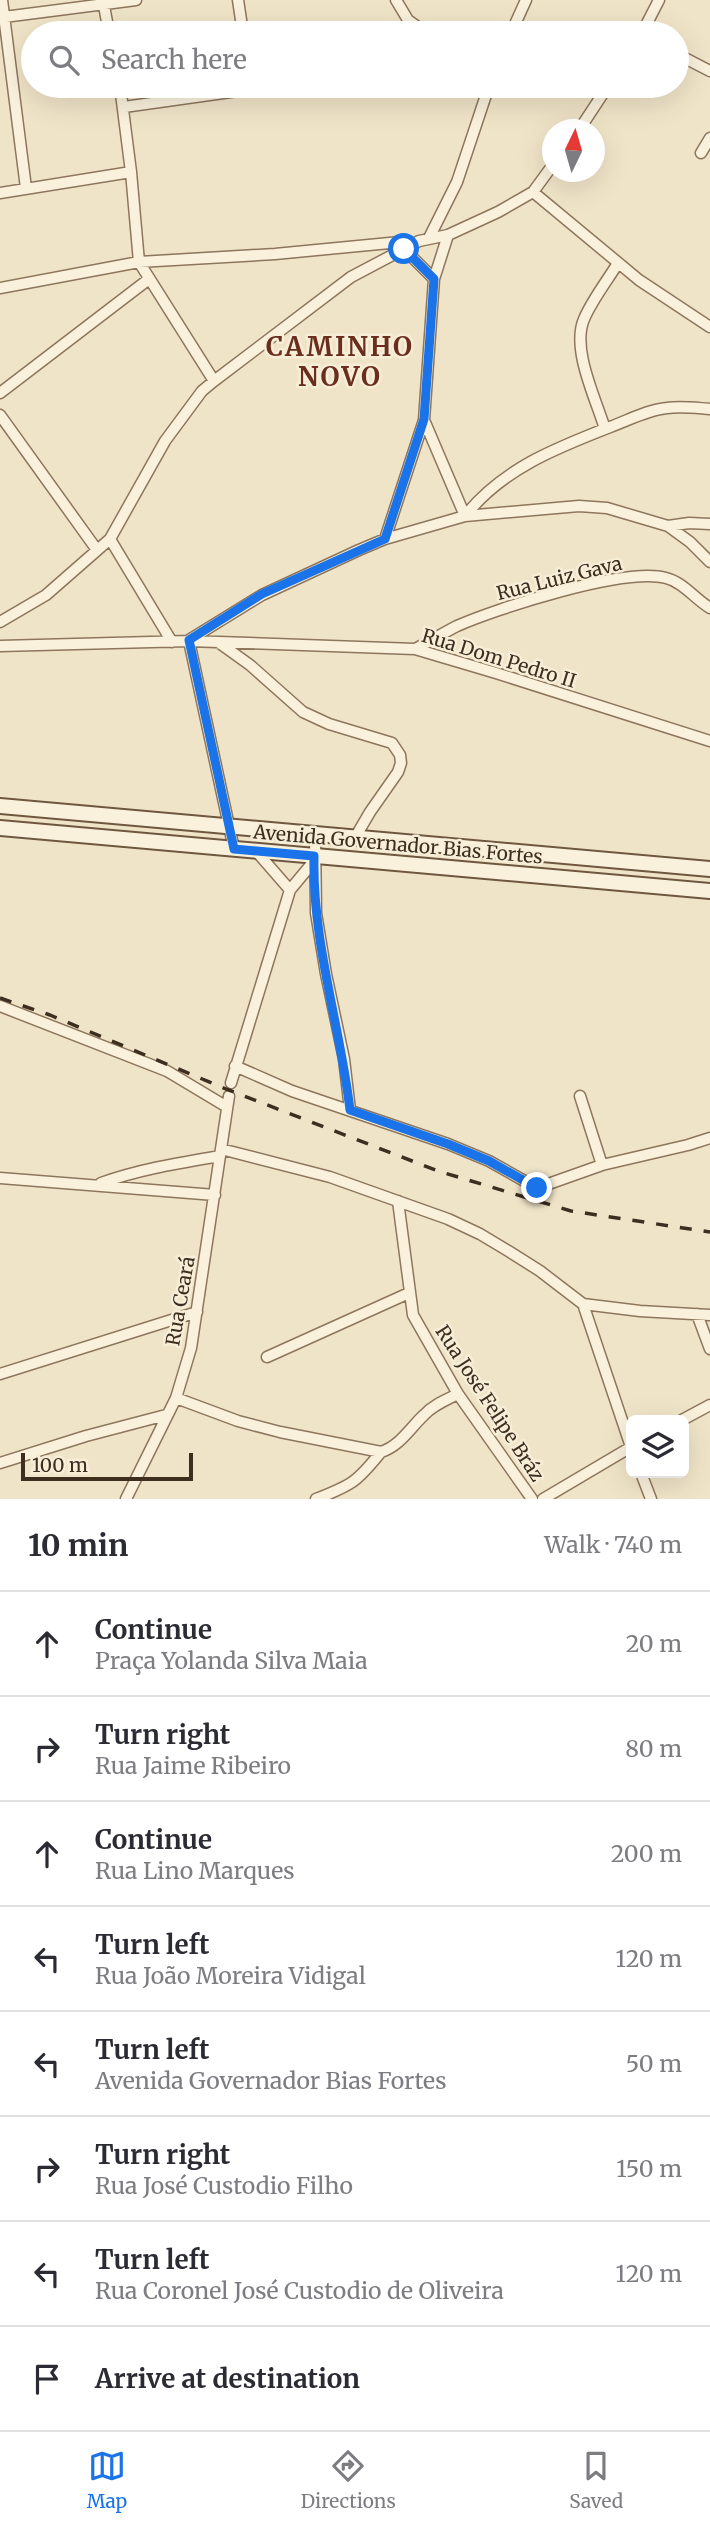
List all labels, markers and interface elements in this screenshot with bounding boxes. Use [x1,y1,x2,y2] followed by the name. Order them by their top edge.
[21,21,689,98] search box
[45,41,83,79] icon: search
[101,43,247,76] text: Search here
[542,119,605,182] north arrow
[388,233,419,264] route start
[266,330,414,393] district label: CAMINHO NOVO
[494,551,624,605] street label: Rua Luiz Gava
[419,623,579,693] street label: Rua Dom Pedro II
[251,819,544,869] street label: Avenida Governador Bias Fortes
[521,1172,552,1203] route end
[160,1254,200,1348] street label: Rua Ceará
[430,1320,550,1486] street label: Rua José Felipe Bráz
[626,1415,689,1478] map controls
[626,1415,689,1478] button: layers
[21,1450,192,1482] scale bar
[32,1453,88,1477] text: 100 m
[28,1526,128,1564] text: 10 min
[544,1530,682,1559] text: Walk · 740 m
[95,1613,212,1646] text: Continue
[28,1625,66,1663] icon: ahead
[626,1629,682,1658] text: 20 m
[95,1646,368,1675] text: Praça Yolanda Silva Maia
[95,1718,230,1751] text: Turn right
[28,1730,66,1768] icon: right
[625,1734,682,1763] text: 80 m
[95,1751,291,1780] text: Rua Jaime Ribeiro
[95,1823,212,1856] text: Continue
[28,1835,66,1873] icon: ahead
[611,1839,682,1868] text: 200 m
[95,1856,295,1885] text: Rua Lino Marques
[95,1928,209,1961] text: Turn left
[28,1940,66,1978] icon: left
[616,1944,682,1973] text: 120 m
[95,1961,366,1990] text: Rua João Moreira Vidigal
[95,2033,209,2066] text: Turn left
[28,2045,66,2083] icon: left
[626,2049,682,2078] text: 50 m
[95,2066,446,2095] text: Avenida Governador Bias Fortes
[95,2138,230,2171] text: Turn right
[28,2150,66,2188] icon: right
[616,2154,682,2183] text: 150 m
[95,2171,353,2200] text: Rua José Custodio Filho
[95,2243,209,2276] text: Turn left
[28,2255,66,2293] icon: left
[616,2259,682,2288] text: 120 m
[95,2276,504,2305] text: Rua Coronel José Custodio de Oliveira
[28,2360,66,2398] icon: arrive
[95,2362,360,2395] text: Arrive at destination
[87,2447,127,2513] tab: Map
[301,2447,396,2513] tab: Directions
[569,2447,623,2513] tab: Saved

